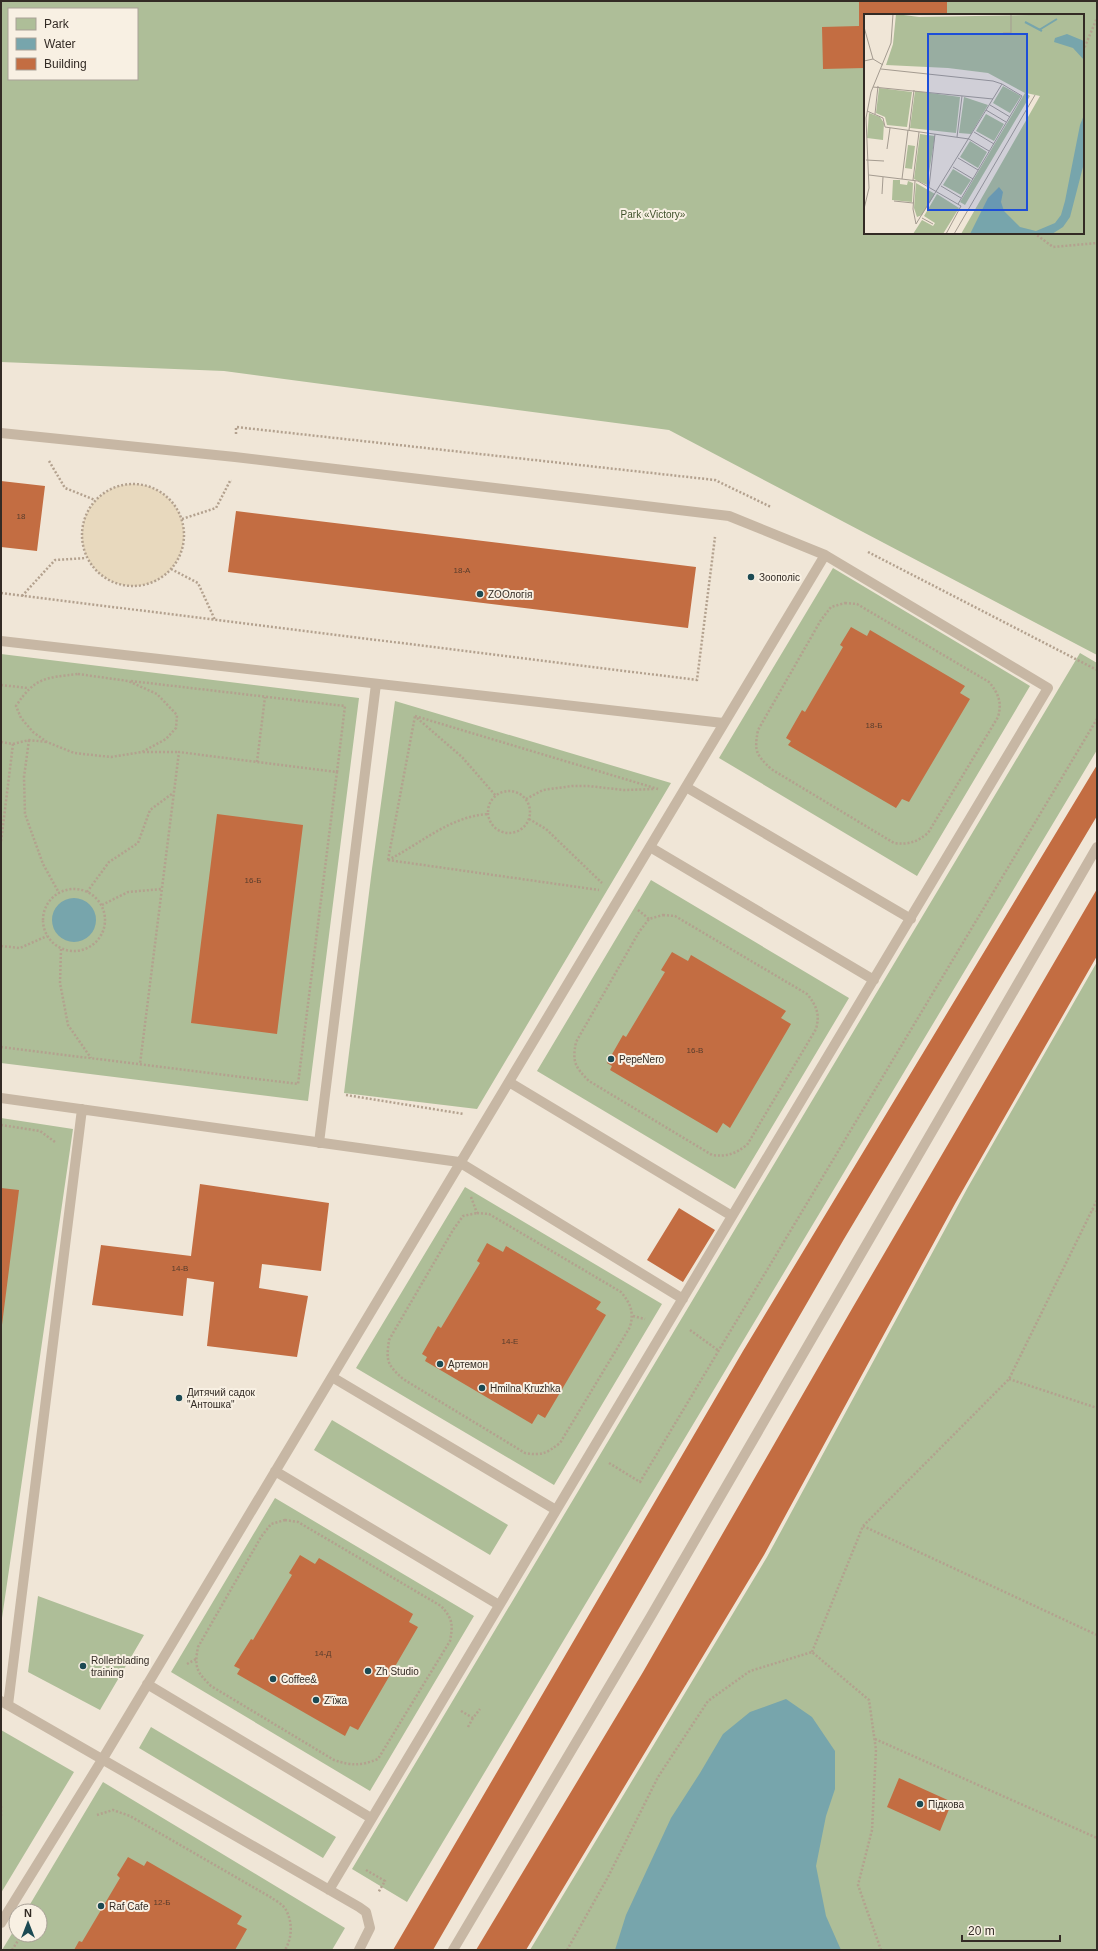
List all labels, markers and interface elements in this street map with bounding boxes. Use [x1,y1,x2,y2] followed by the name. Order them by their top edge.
[8,8,138,80] legend
[864,14,1084,234] inset map
[44,17,70,31] text: Park
[44,37,76,51] text: Water
[44,57,87,71] text: Building
[621,209,686,220] park label: Park «Victory»
[17,512,26,521] house number: 18
[454,566,471,575] house number: 18-А
[746,572,756,582] marker: Зоополіс
[759,572,800,583] place label: Зоополіс
[475,589,485,599] marker: ZООлогія
[488,589,532,600] place label: ZООлогія
[866,721,882,730] house number: 18-Б
[245,876,261,885] house number: 16-Б
[687,1046,703,1055] house number: 16-В
[606,1054,616,1064] marker: PepeNero
[619,1054,664,1065] place label: PepeNero
[172,1264,188,1273] house number: 14-В
[502,1337,518,1346] house number: 14-Е
[435,1359,445,1369] marker: Артемон
[448,1359,488,1370] place label: Артемон
[477,1383,487,1393] marker: Hmilna Kruzhka
[490,1383,561,1394] place label: Hmilna Kruzhka
[187,1387,255,1410] place label: Дитячий садок "Антошка"
[174,1393,184,1403] marker: Дитячий садок "Антошка"
[315,1649,332,1658] house number: 14-Д
[91,1655,149,1678] place label: Rollerblading training
[78,1661,88,1671] marker: Rollerblading training
[363,1666,373,1676] marker: Zh Studio
[376,1666,419,1677] place label: Zh Studio
[268,1674,278,1684] marker: Coffee&
[281,1674,317,1685] place label: Coffee&
[311,1695,321,1705] marker: Z'їжа
[324,1695,347,1706] place label: Z'їжа
[915,1799,925,1809] marker: Підкова
[928,1799,964,1810] place label: Підкова
[154,1898,170,1907] house number: 12-Б
[96,1901,106,1911] marker: Raf Cafe
[109,1901,149,1912] place label: Raf Cafe
[8,1903,48,1943] north arrow
[24,1907,32,1919] text: N
[962,1917,1060,1943] scale bar
[968,1924,995,1938] text: 20 m

